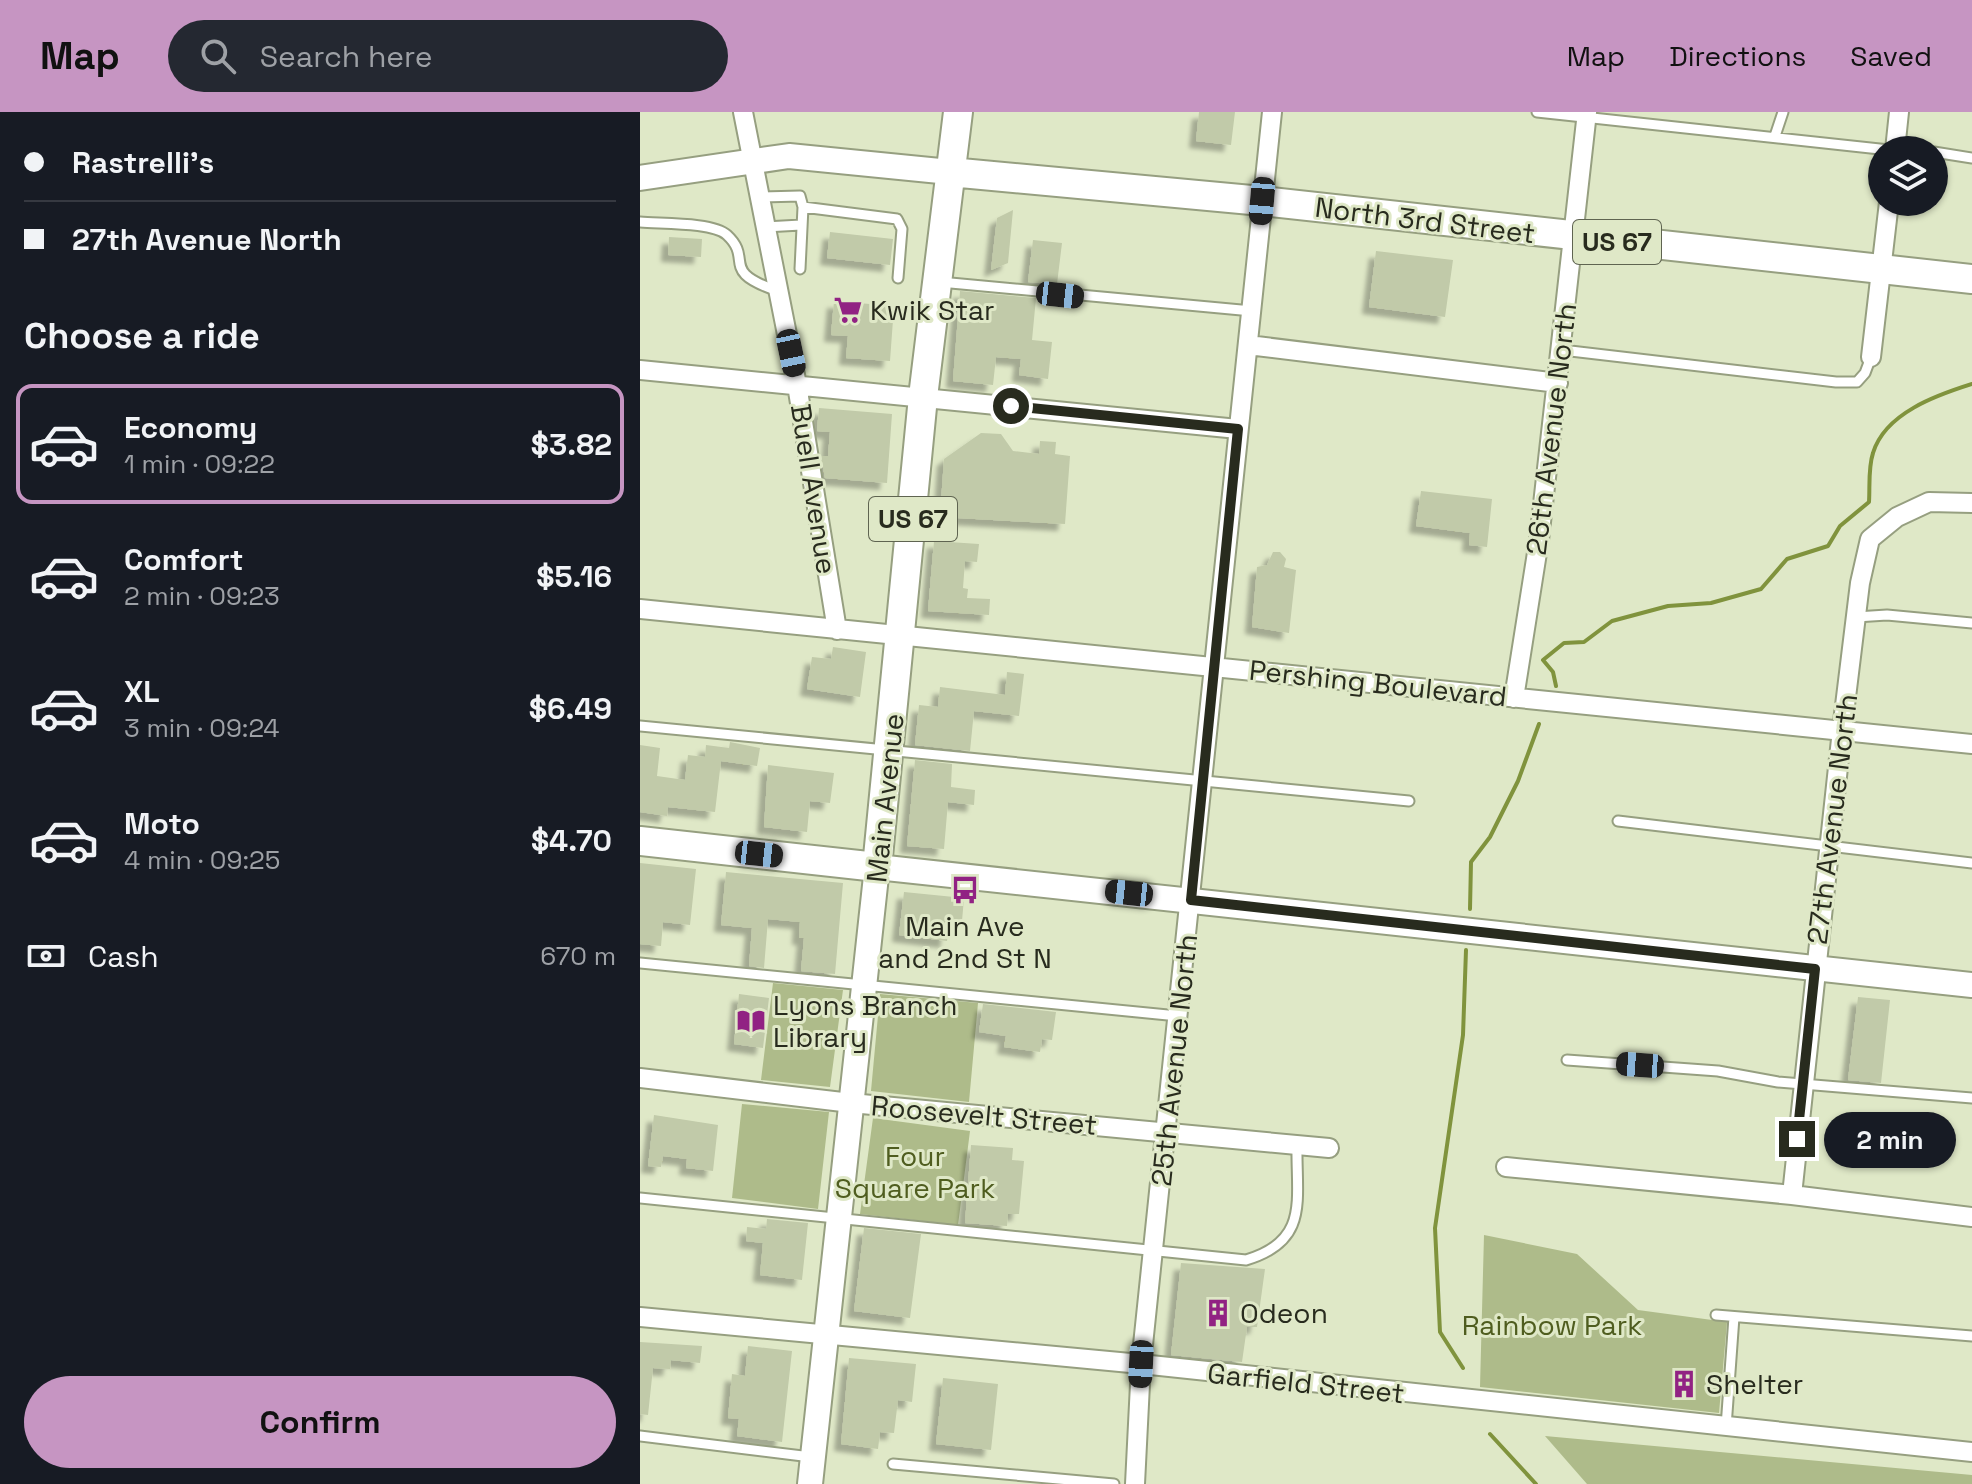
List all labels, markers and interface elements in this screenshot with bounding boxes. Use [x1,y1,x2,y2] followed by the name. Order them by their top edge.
[168,20,728,92] search box
[40,32,120,80] text: Map
[196,34,240,78] icon: search
[260,37,433,76] text: Search here
[1567,38,1625,74] text: Map
[1669,38,1806,74] text: Directions
[1850,38,1932,74] text: Saved
[1868,136,1948,216] map controls
[1868,136,1948,216] button: layers
[72,143,214,182] text: Rastrelli's
[1248,176,1276,226] car
[1313,189,1537,251] street label: North 3rd Street
[72,220,342,259] text: 27th Avenue North
[1573,220,1661,264] road number: US 67
[1035,281,1085,309] car
[870,292,995,328] place label: Kwik Star
[833,295,863,325] supermarket icon: Kwik Star
[1518,301,1584,557] street label: 26th Avenue North
[24,313,260,359] text: Choose a ride
[774,327,808,379] car
[993,388,1029,424] route start
[783,401,845,577] street label: Buell Avenue
[28,408,100,480] icon: car
[124,408,257,447] text: Economy
[531,425,612,464] text: $3.82
[124,447,275,481] text: 1 min · 09:22
[869,497,957,541] road number: US 67
[28,540,100,612] icon: car
[124,540,243,579] text: Comfort
[536,557,612,596] text: $5.16
[124,579,280,613] text: 2 min · 09:23
[1247,652,1509,714] street label: Pershing Boulevard
[28,672,100,744] icon: car
[124,672,160,711] text: XL
[529,689,612,728] text: $6.49
[1799,692,1865,946] street label: 27th Avenue North
[124,711,280,745] text: 3 min · 09:24
[858,712,912,884] street label: Main Avenue
[28,804,100,876] icon: car
[124,804,200,843] text: Moto
[531,821,612,860] text: $4.70
[734,840,784,868] car
[124,843,280,877] text: 4 min · 09:25
[950,875,980,905] bus stop icon: Main Ave and 2nd St N
[1104,879,1154,907] car
[878,908,1052,976] place label: Main Ave and 2nd St N
[1143,932,1205,1188] street label: 25th Avenue North
[24,934,68,978] icon: cash
[88,937,159,976] text: Cash
[540,939,616,973] text: 670 m
[773,987,958,1055] place label: Lyons Branch Library
[736,1006,766,1036] library icon: Lyons Branch Library
[1615,1051,1665,1079] car
[870,1087,1098,1143] street label: Roosevelt Street
[1825,1111,1957,1167] callout: 2 min
[1779,1121,1815,1157] route end
[1856,1123,1924,1157] text: 2 min
[835,1138,995,1206] park label: Four Square Park
[1240,1295,1328,1331] place label: Odeon
[1203,1298,1233,1328] building icon: Odeon
[1462,1307,1642,1343] park label: Rainbow Park
[1128,1339,1154,1389] car
[1206,1355,1406,1411] street label: Garfield Street
[1706,1366,1803,1402] place label: Shelter
[1669,1369,1699,1399] building icon: Shelter
[24,1376,616,1468] button: Confirm

